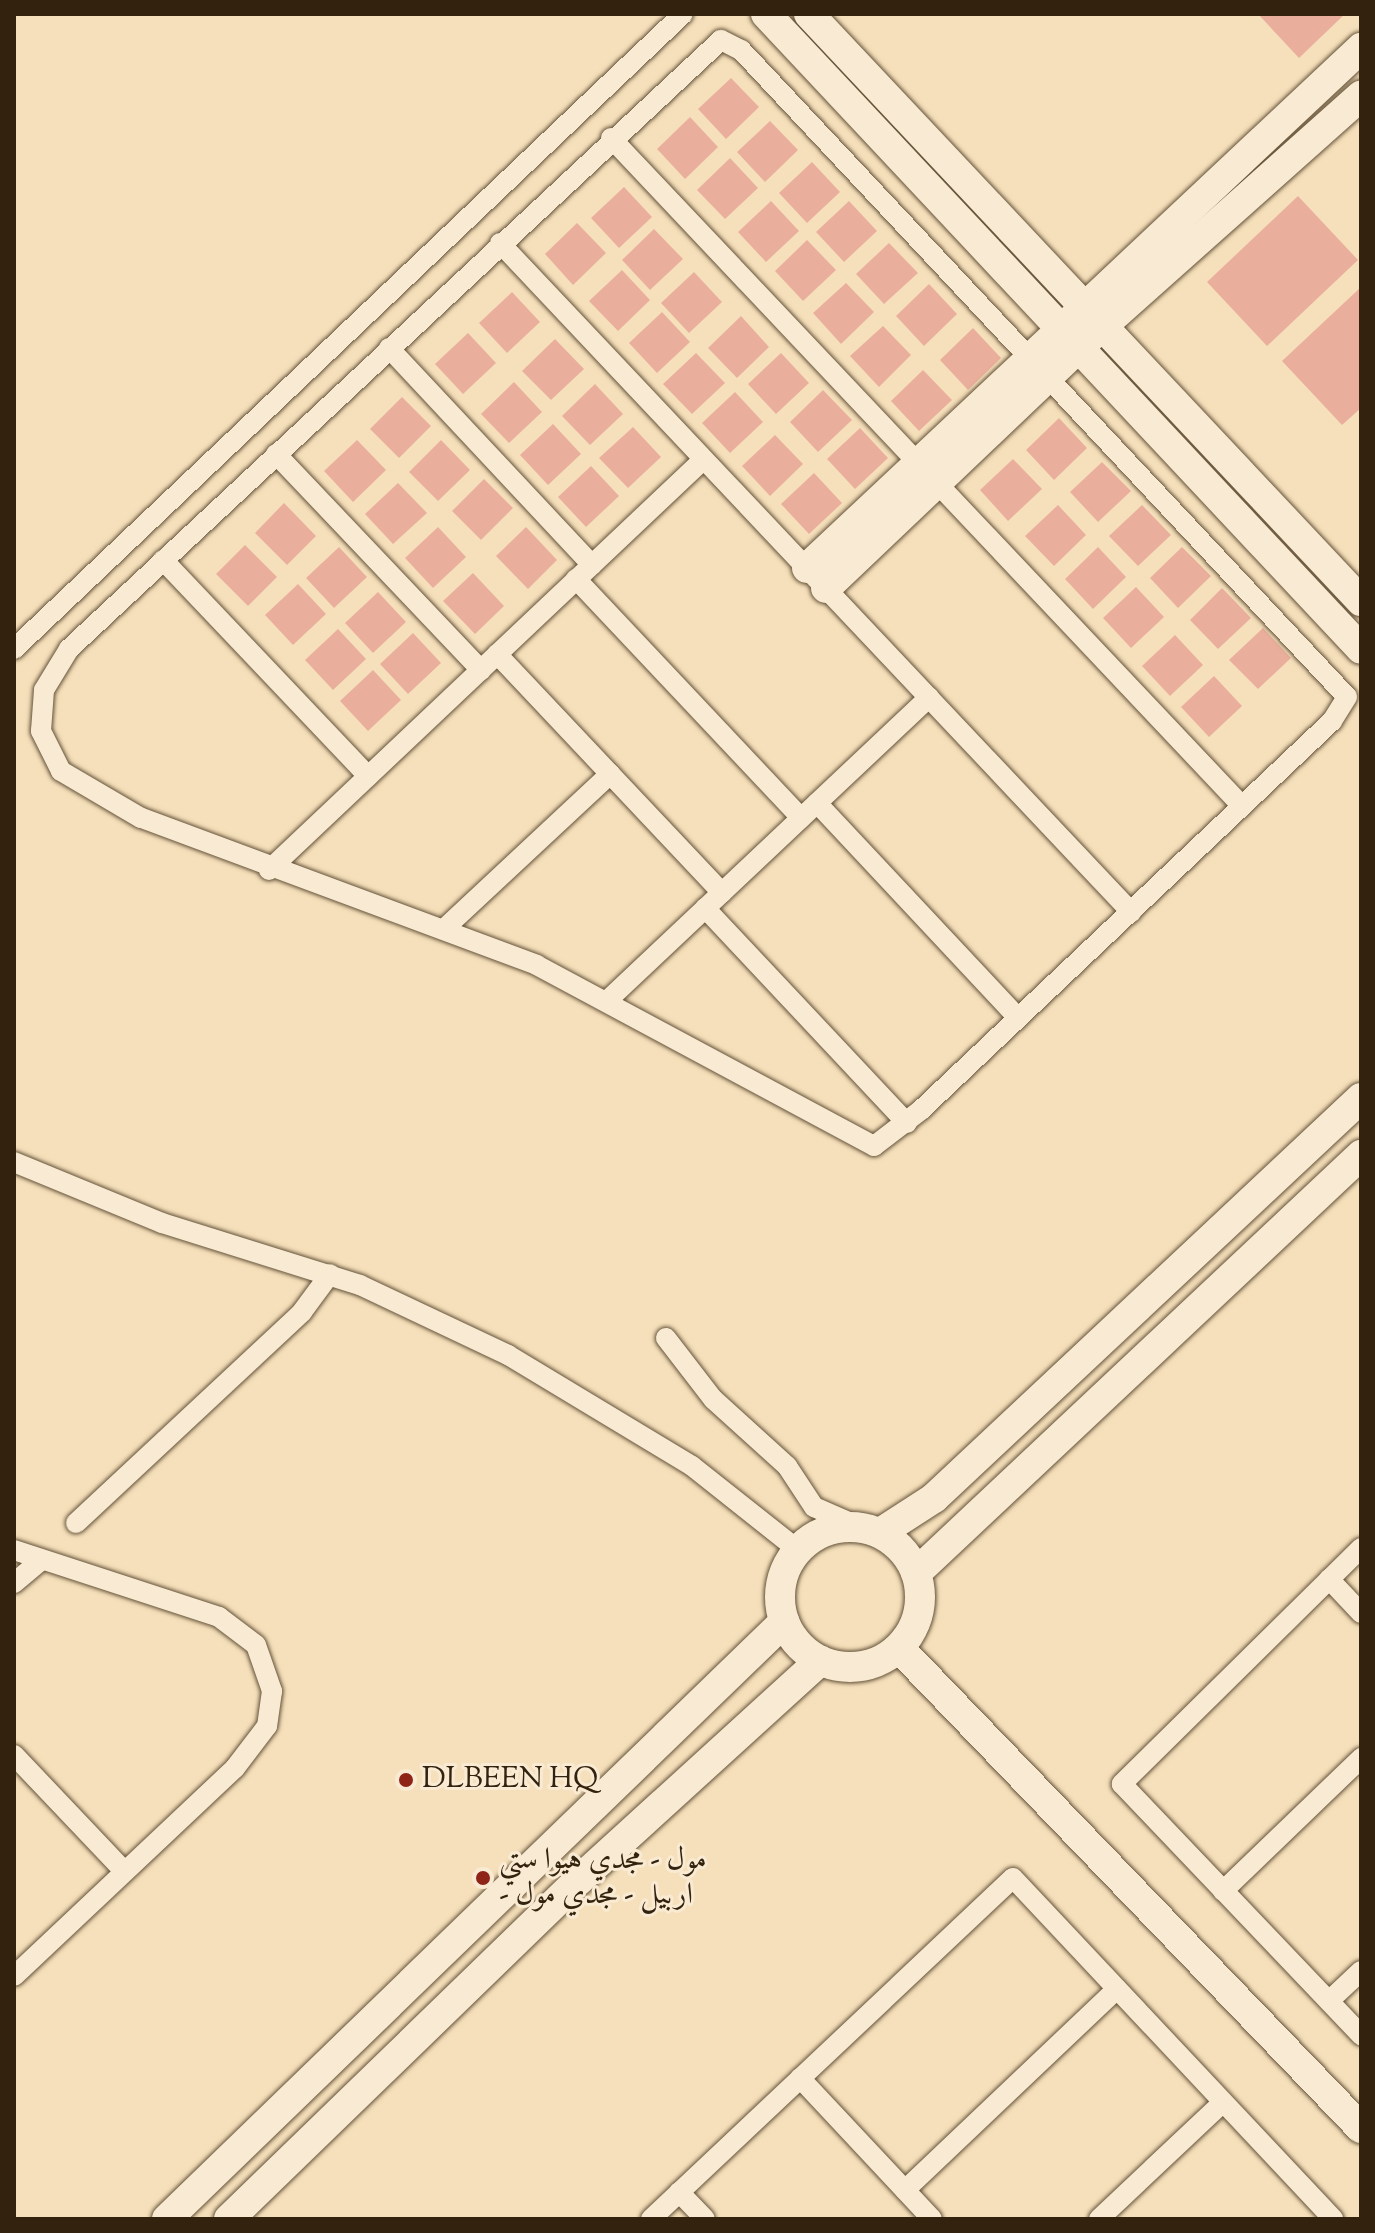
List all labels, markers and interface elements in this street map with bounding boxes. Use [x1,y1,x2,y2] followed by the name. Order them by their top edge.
[422,1762,598,1798] place label: DLBEEN HQ
[397,1771,415,1789] marker: DLBEEN HQ
[499,1843,707,1914] place label: مول - مجدي هيوا ستي - اربيل - مجدي مول
[474,1869,492,1887] marker: مول - مجدي هيوا ستي - اربيل - مجدي مول

